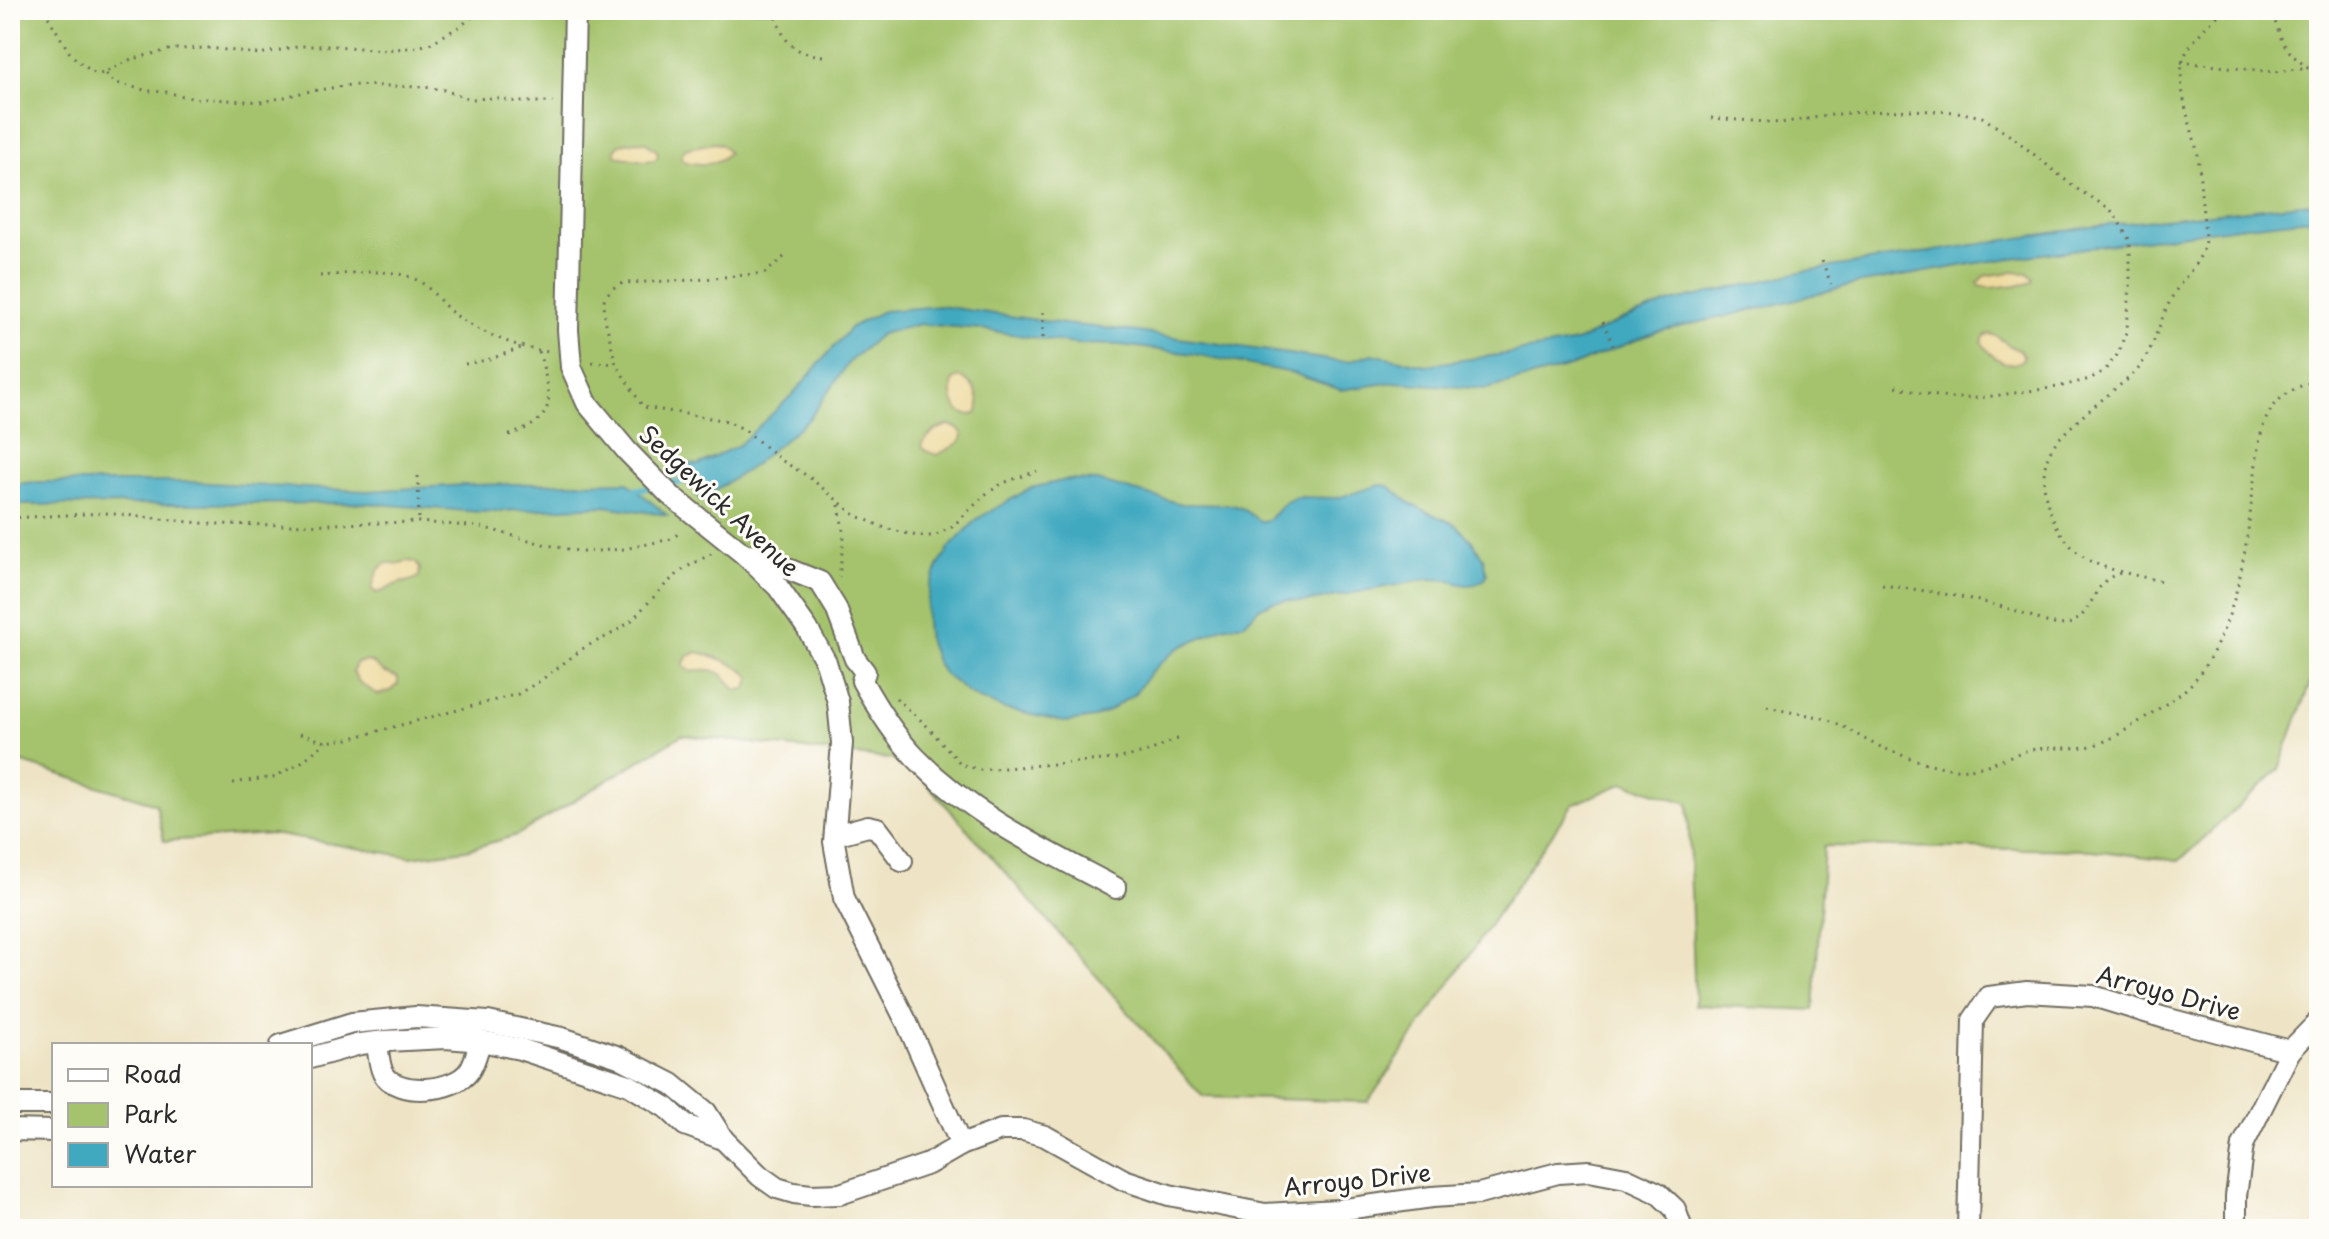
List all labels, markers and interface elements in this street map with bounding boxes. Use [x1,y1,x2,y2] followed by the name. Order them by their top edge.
[632,416,808,584] street label: Sedgewick Avenue
[2093,955,2245,1029] street label: Arroyo Drive
[52,1043,312,1187] legend
[124,1055,182,1091] text: Road
[124,1095,178,1131] text: Park
[124,1135,197,1171] text: Water
[1282,1153,1432,1205] street label: Arroyo Drive

